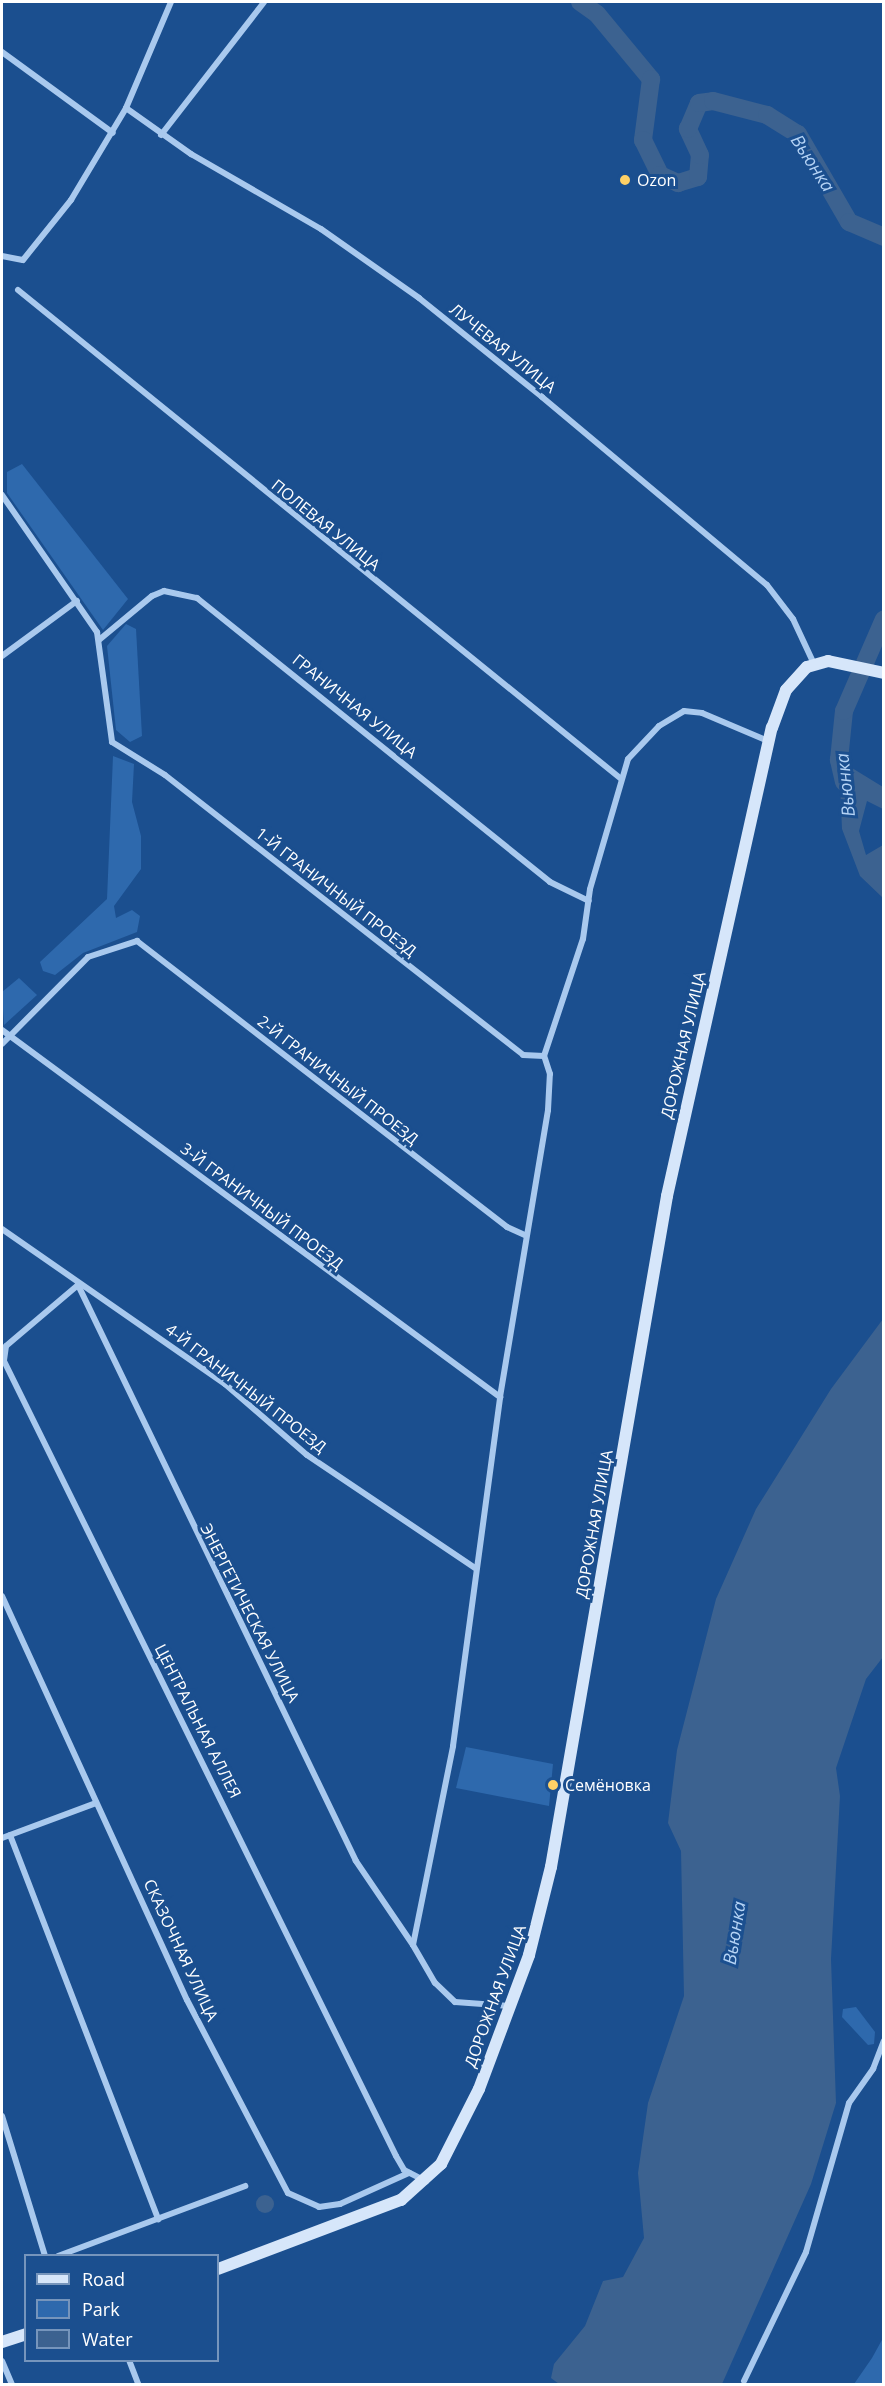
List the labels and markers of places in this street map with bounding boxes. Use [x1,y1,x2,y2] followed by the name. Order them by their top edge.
[637,170,676,190] place label: Ozon
[618,173,632,187] marker: Ozon
[565,1775,651,1795] place label: Семёновка
[546,1778,560,1792] marker: Семёновка

